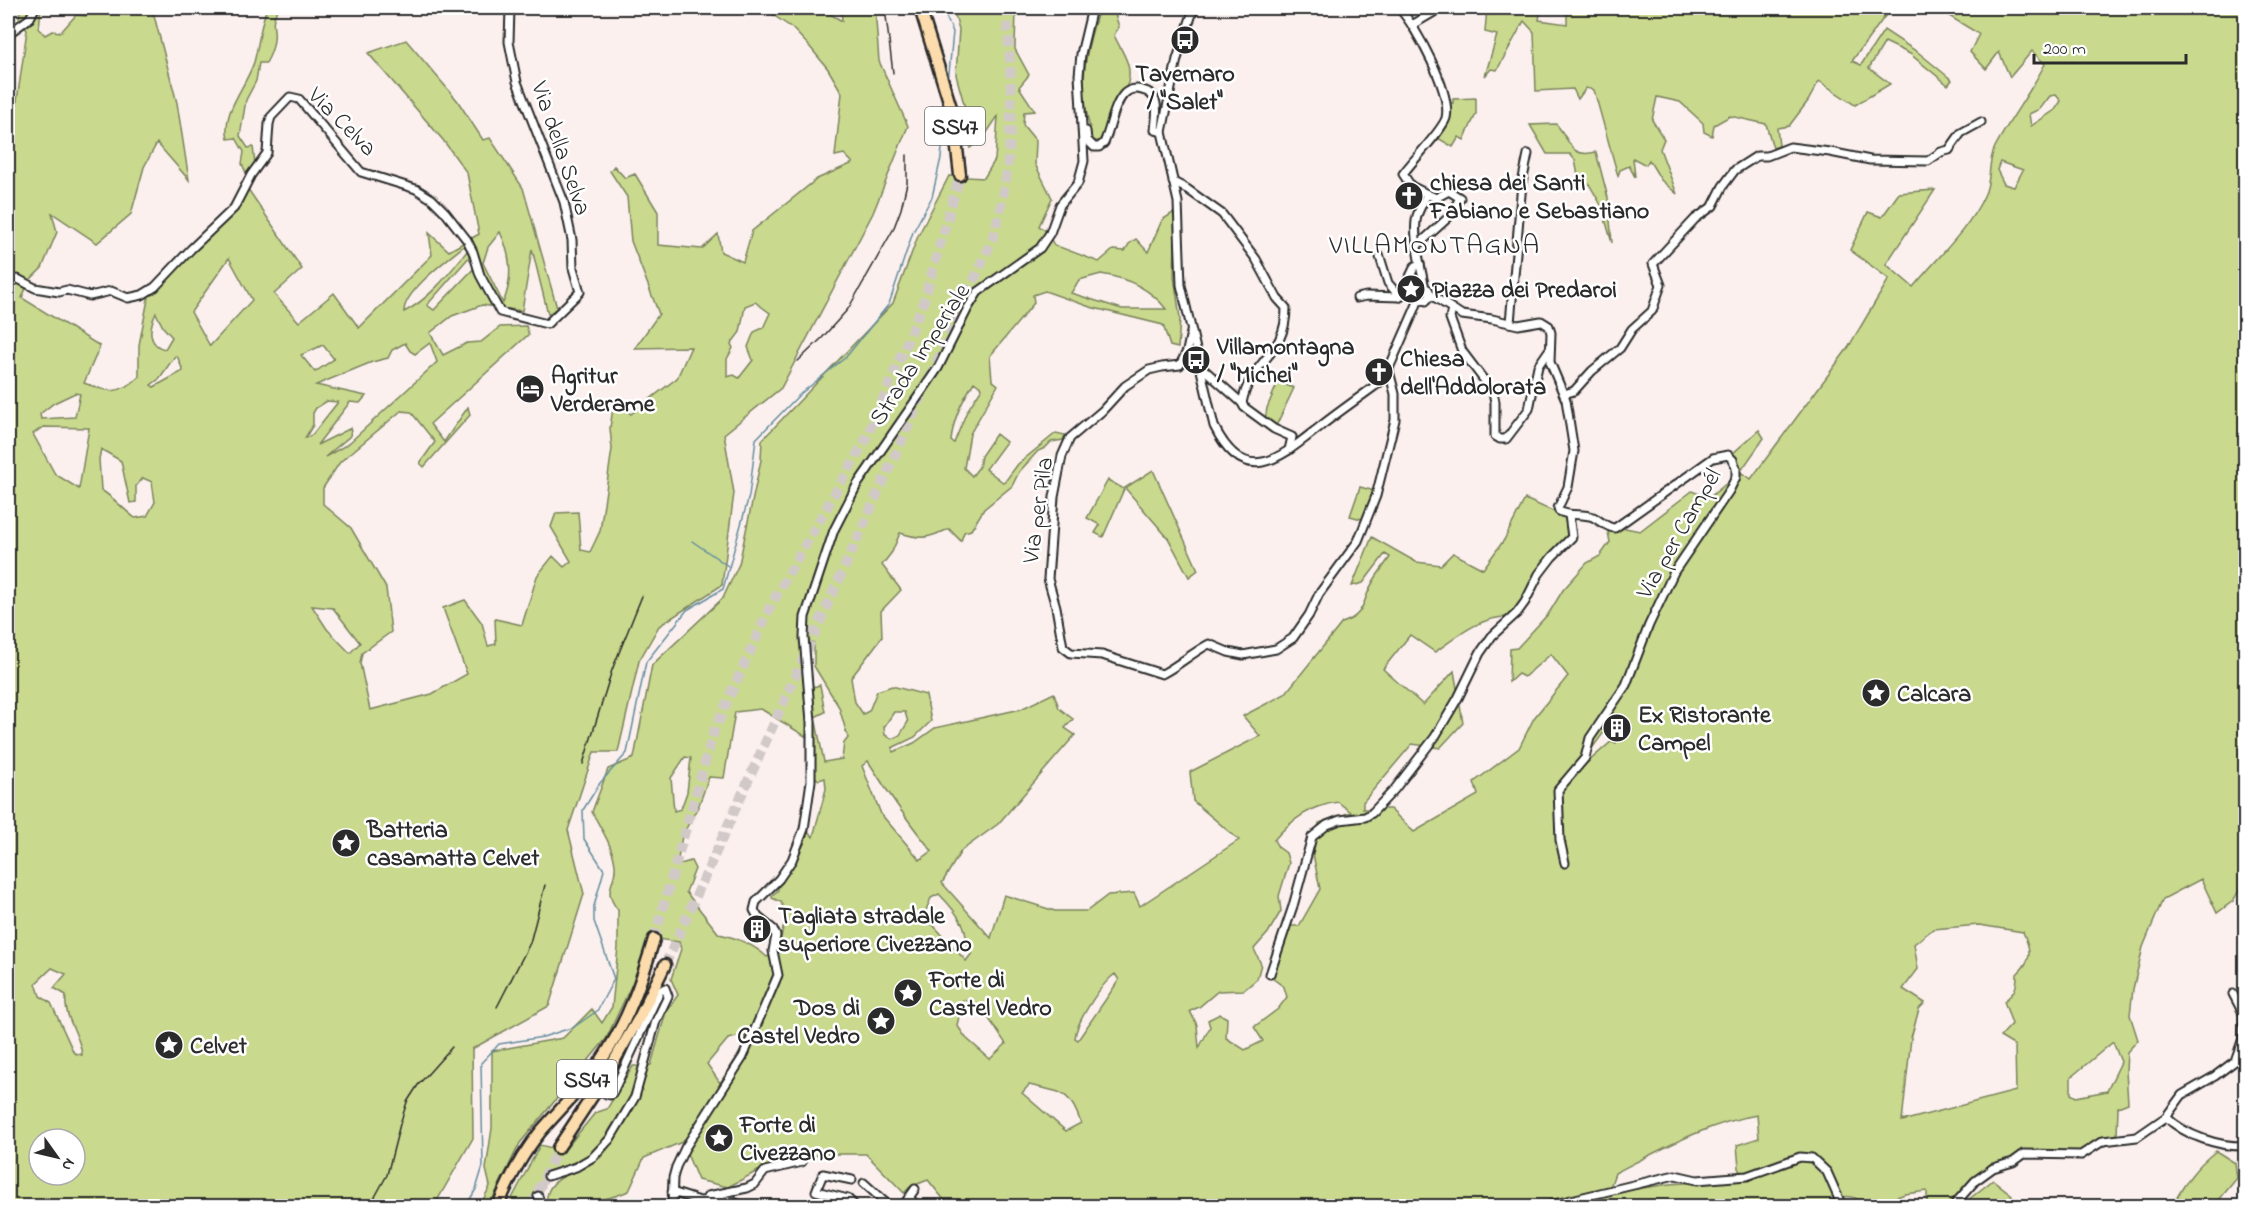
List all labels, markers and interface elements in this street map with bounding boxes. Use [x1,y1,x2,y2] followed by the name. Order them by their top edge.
[1169,24,1201,56] bus stop icon: Tavernaro / "Salet"
[2034,27,2186,65] scale bar
[2043,37,2086,63] text: 200 m
[1135,58,1235,121] place label: Tavernaro / "Salet"
[520,76,599,220] street label: Via della Selva
[298,79,384,166] street label: Via Celva
[925,107,985,145] road number: SS47
[1429,167,1649,230] place label: chiesa dei Santi Fabiano e Sebastiano
[1393,180,1425,212] church icon: chiesa dei Santi Fabiano e Sebastiano
[1328,227,1541,266] district label: VILLAMONTAGNA
[1395,273,1427,305] place icon: Piazza dei Predaroi
[1432,274,1617,309] place label: Piazza dei Predaroi
[862,277,981,434] street label: Strada Imperiale
[1216,331,1354,394] place label: Villamontagna / "Michei"
[1400,343,1546,406] place label: Chiesa dell'Addolorata
[1180,344,1212,376] bus stop icon: Villamontagna / "Michei"
[1363,356,1395,388] church icon: Chiesa dell'Addolorata
[550,360,656,423] place label: Agritur Verderame
[514,373,546,405] hotel icon: Agritur Verderame
[1015,455,1064,567] street label: Via per Pila
[1628,462,1732,607] street label: Via per Campél
[1860,677,1892,709] place icon: Calcara
[1897,678,1971,713] place label: Calcara
[1638,699,1772,762] place label: Ex Ristorante Campel
[1601,712,1633,744] building icon: Ex Ristorante Campel
[366,814,540,877] place label: Batteria casamatta Celvet
[330,827,362,859] place icon: Batteria casamatta Celvet
[778,900,972,963] place label: Tagliata stradale superiore Civezzano
[741,913,773,945] building icon: Tagliata stradale superiore Civezzano
[928,964,1052,1027] place label: Forte di Castel Vedro
[892,977,924,1009] place icon: Forte di Castel Vedro
[737,992,860,1055] place label: Dos di Castel Vedro
[865,1005,897,1037] place icon: Dos di Castel Vedro
[153,1029,185,1061] place icon: Celvet
[190,1030,248,1065] place label: Celvet
[557,1060,617,1098] road number: SS47
[739,1109,836,1172] place label: Forte di Civezzano
[703,1122,735,1154] place icon: Forte di Civezzano
[27,1127,87,1187] north arrow
[55,1153,81,1176] text: N

